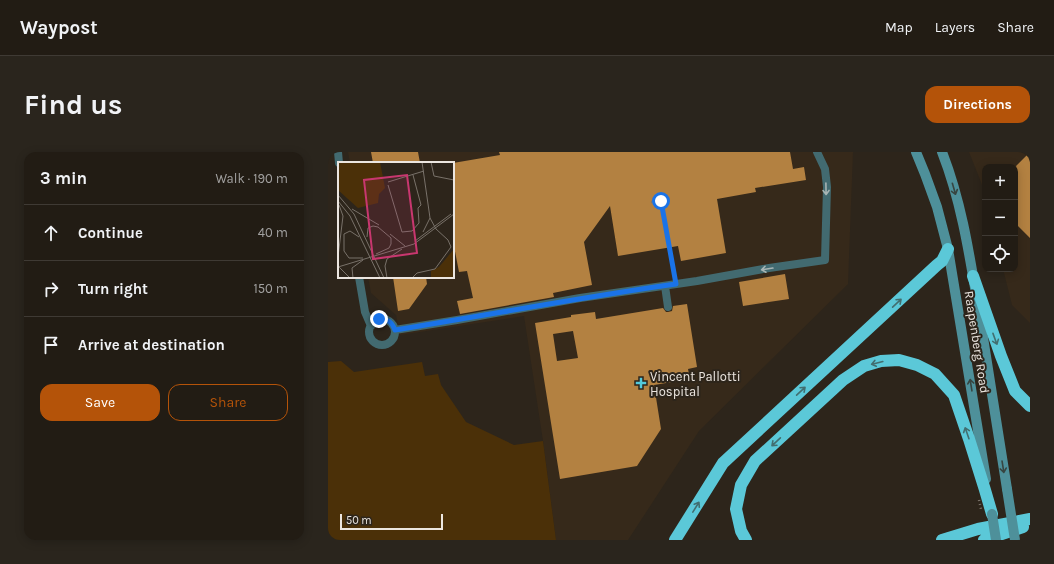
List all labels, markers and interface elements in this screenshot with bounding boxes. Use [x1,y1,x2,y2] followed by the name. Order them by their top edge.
[20,17,98,39] text: Waypost
[885,19,913,36] text: Map
[935,19,975,36] text: Layers
[997,19,1034,36] text: Share
[925,86,1030,123] button: Directions
[24,88,123,121] text: Find us
[338,162,454,278] inset map
[982,164,1018,272] map controls
[982,164,1018,200] button: +
[40,168,87,188] text: 3 min
[215,171,288,186] text: Walk · 190 m
[823,182,830,195] one-way arrow
[951,182,958,195] one-way arrow
[652,192,670,210] route start
[982,200,1018,236] button: −
[40,222,62,244] icon: ahead
[78,224,143,242] text: Continue
[258,225,288,240] text: 40 m
[982,236,1018,272] button: locate
[760,265,773,273] one-way arrow
[40,278,62,300] icon: right
[78,280,148,298] text: Turn right
[253,281,288,296] text: 150 m
[961,290,993,394] street label: Raapenberg Road
[892,298,902,308] one-way arrow
[370,310,388,328] route end
[992,333,1000,345] one-way arrow
[40,334,62,356] icon: arrive
[78,336,225,354] text: Arrive at destination
[871,359,884,367] one-way arrow
[650,369,741,399] place label: Vincent Pallotti Hospital
[635,377,647,389] marker: Vincent Pallotti Hospital
[967,379,975,392] one-way arrow
[40,384,160,421] button: Save
[168,384,288,421] button: Share
[796,387,806,396] one-way arrow
[963,428,971,440] one-way arrow
[771,437,781,446] one-way arrow
[999,460,1007,473] one-way arrow
[692,502,700,513] one-way arrow
[340,512,443,531] scale bar
[346,514,372,527] text: 50 m

